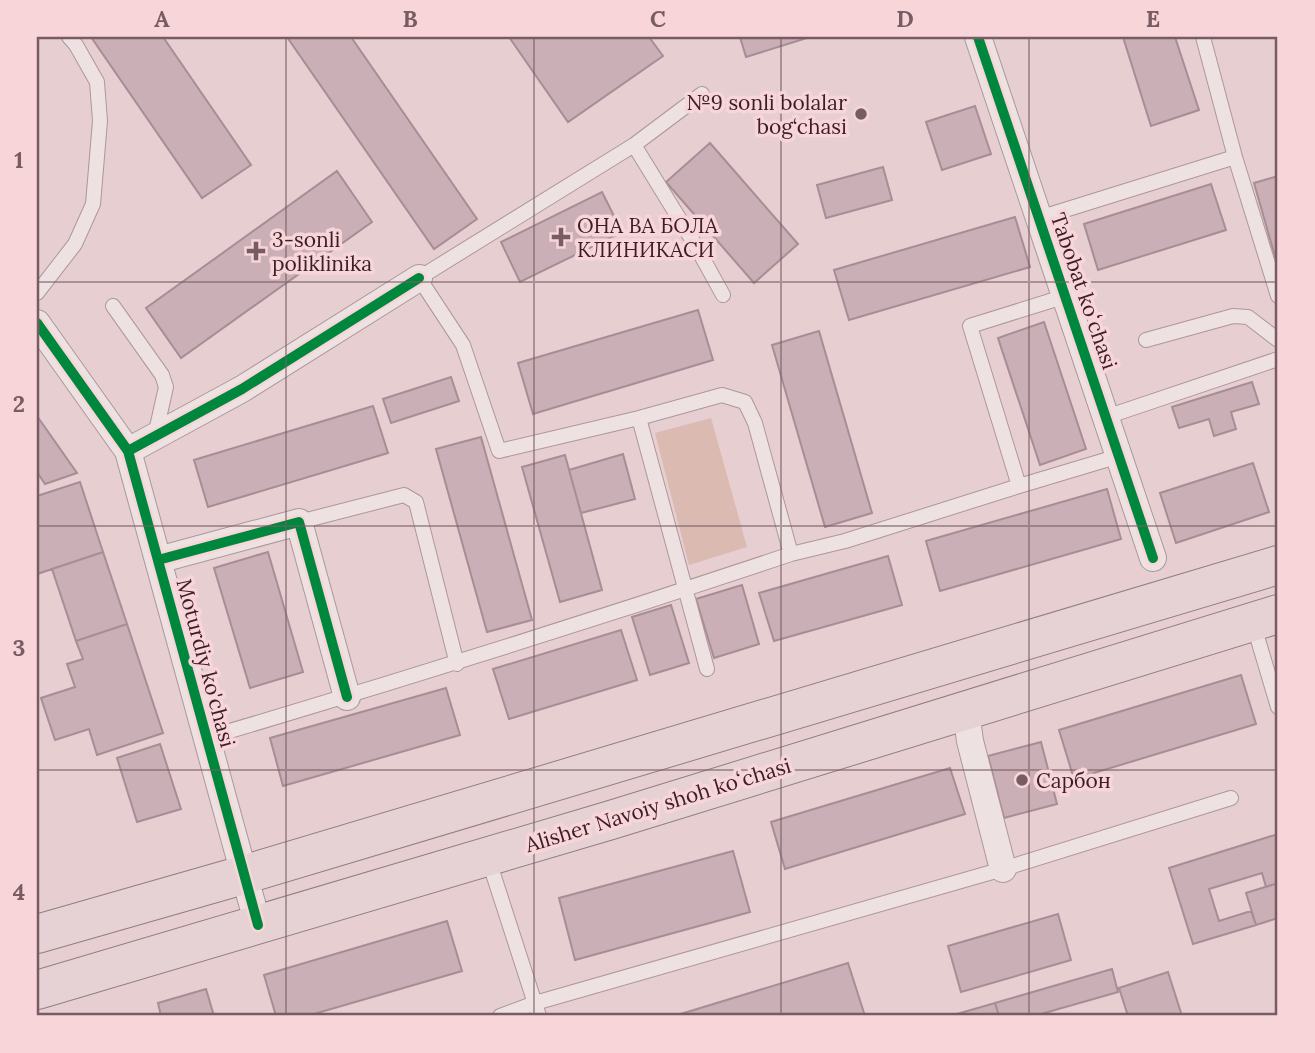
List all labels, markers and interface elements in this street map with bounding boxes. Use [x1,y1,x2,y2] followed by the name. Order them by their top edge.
[154,4,170,33] text: A
[402,4,418,33] text: B
[650,4,666,33] text: C
[896,4,914,33] text: D
[1146,4,1160,33] text: E
[686,89,847,140] place label: №9 sonli bolalar bog‘chasi
[853,106,869,122] marker: №9 sonli bolalar bog‘chasi
[14,145,24,174] text: 1
[1045,209,1123,373] street label: Tabobat koʻchasi
[577,212,719,263] place label: ОНА ВА БОЛА КЛИНИКАСИ
[272,226,372,277] place label: 3-sonli poliklinika
[551,227,571,247] marker: ОНА ВА БОЛА КЛИНИКАСИ
[246,241,266,261] marker: 3-sonli poliklinika
[13,389,25,418] text: 2
[171,576,242,750] street label: Moturdiy ko'chasi
[13,633,25,662] text: 3
[521,752,794,859] street label: Alisher Navoiy shoh koʻchasi
[1036,767,1111,794] place label: Сарбон
[1014,772,1030,788] marker: Сарбон
[13,877,25,906] text: 4

